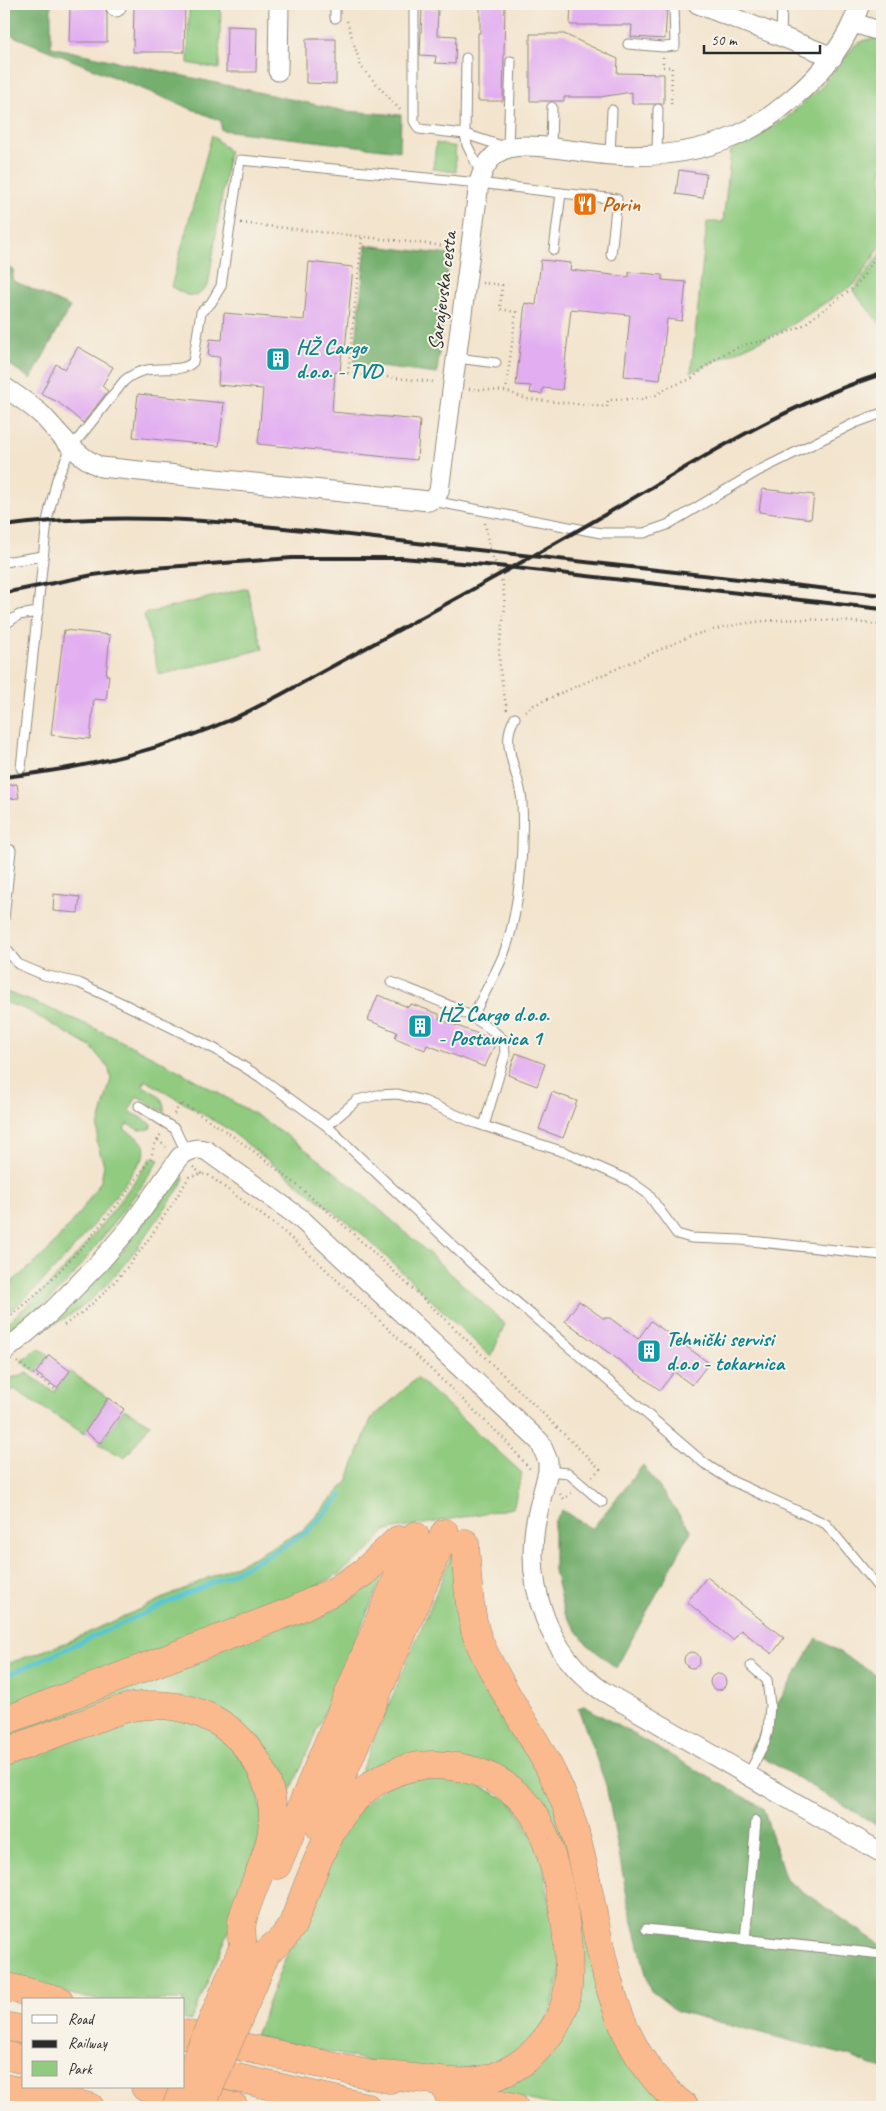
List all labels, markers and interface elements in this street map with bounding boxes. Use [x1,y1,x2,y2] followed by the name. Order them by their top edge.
[704,22,820,54] scale bar
[711,31,738,50] text: 50 m
[572,191,598,217] restaurant icon: Porin
[602,191,640,217] place label: Porin
[422,228,462,352] street label: Sarajevska cesta
[296,334,385,384] place label: HŽ Cargo d.o.o. - TVD
[265,346,291,372] building icon: HŽ Cargo d.o.o. - TVD
[438,1001,550,1051] place label: HŽ Cargo d.o.o. - Postavnica 1
[407,1013,433,1039] building icon: HŽ Cargo d.o.o. - Postavnica 1
[666,1326,786,1376] place label: Tehnički servisi d.o.o - tokarnica
[636,1338,662,1364] building icon: Tehnički servisi d.o.o - tokarnica
[22,1998,185,2088] legend
[68,2010,95,2029] text: Road
[68,2034,109,2053] text: Railway
[68,2060,93,2079] text: Park

